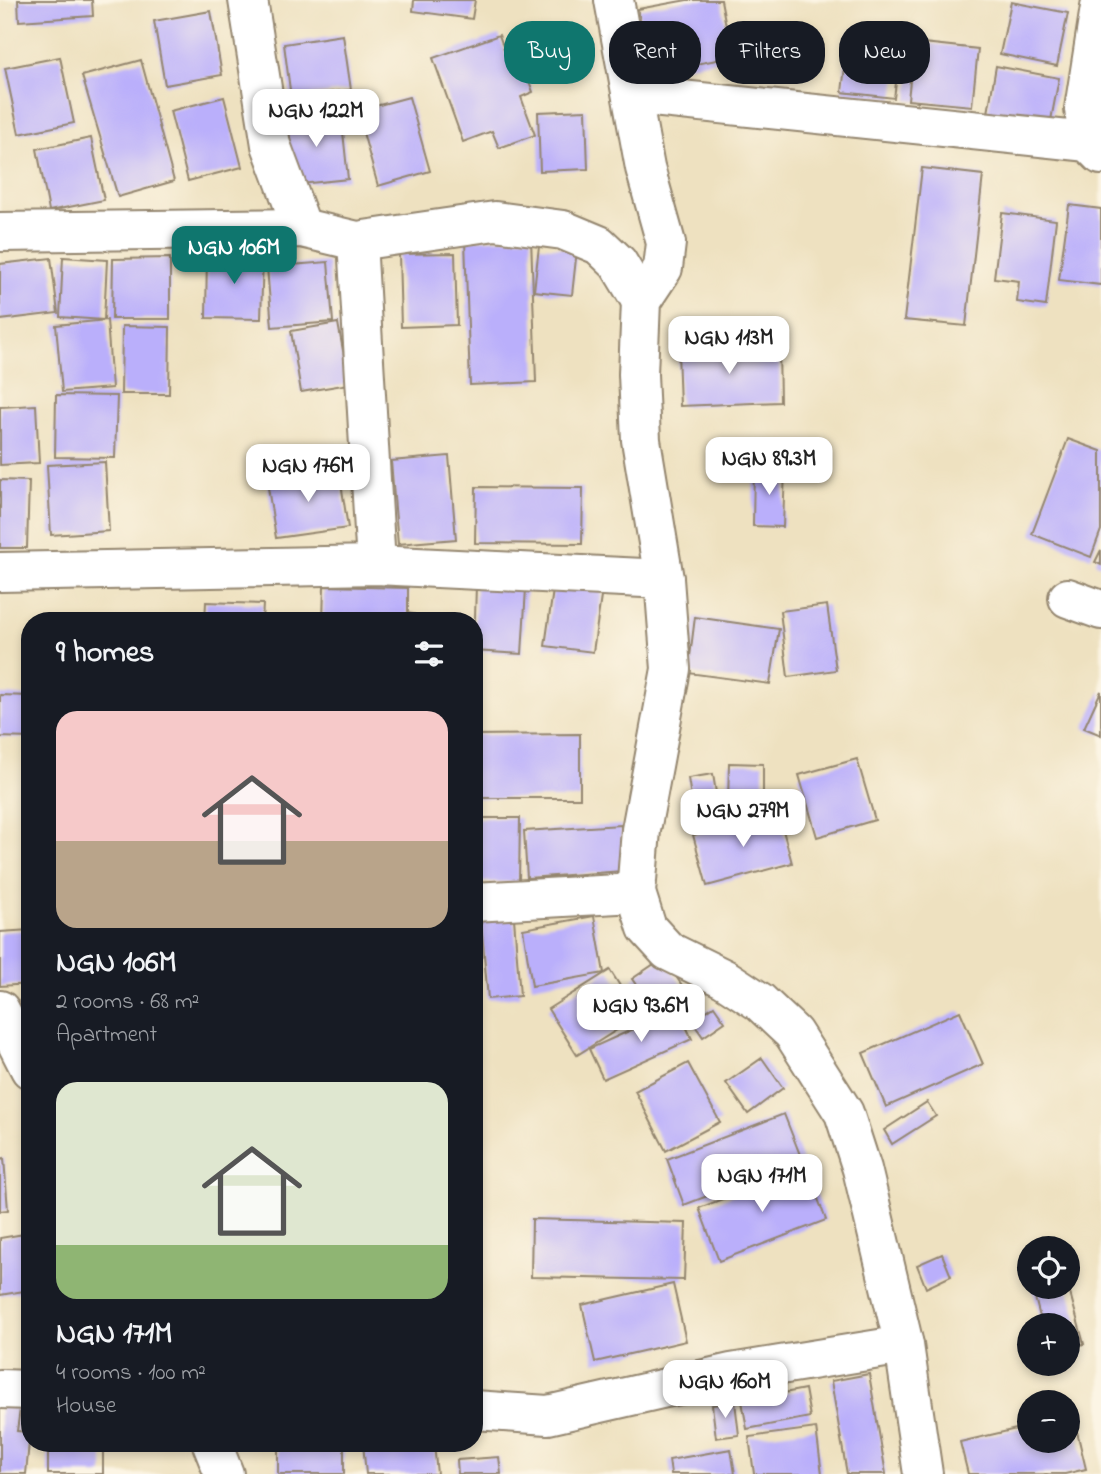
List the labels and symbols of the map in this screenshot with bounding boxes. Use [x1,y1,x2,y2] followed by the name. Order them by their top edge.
[244,90,388,149] pin: NGN 122M
[162,226,306,286] pin: NGN 106M
[657,316,801,376] pin: NGN 113M
[689,438,849,497] pin: NGN 89.3M
[236,444,380,504] pin: NGN 176M
[671,790,815,849] pin: NGN 279M
[561,984,721,1044] pin: NGN 93.6M
[690,1154,834,1214] pin: NGN 171M
[653,1360,797,1420] pin: NGN 160M

